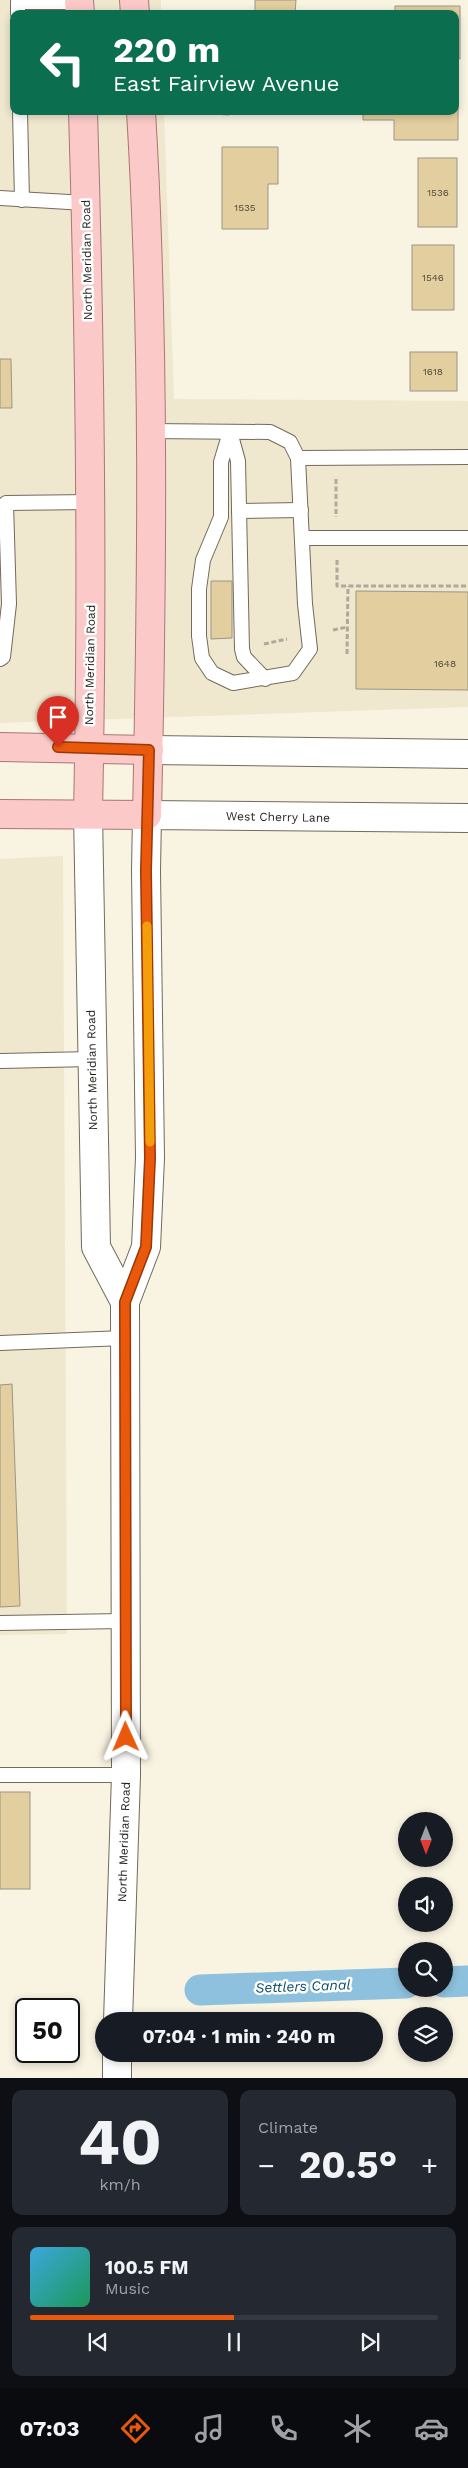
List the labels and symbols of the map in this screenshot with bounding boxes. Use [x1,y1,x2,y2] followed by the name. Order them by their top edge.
[427,187,449,198] house number: 1536
[79,200,95,320] street label: North Meridian Road
[234,202,256,213] house number: 1535
[422,272,444,283] house number: 1546
[423,366,443,377] house number: 1618
[82,605,98,725] street label: North Meridian Road
[434,658,456,669] house number: 1648
[37,696,79,747] pin
[226,809,330,825] street label: West Cherry Lane
[84,1010,100,1130] street label: North Meridian Road
[99,1710,151,1762] position arrow
[115,1782,133,1902] street label: North Meridian Road
[398,1812,452,1868] north arrow
[255,1976,351,1996] water label: Settlers Canal
[15,1998,80,2063] speed limit sign: 50

